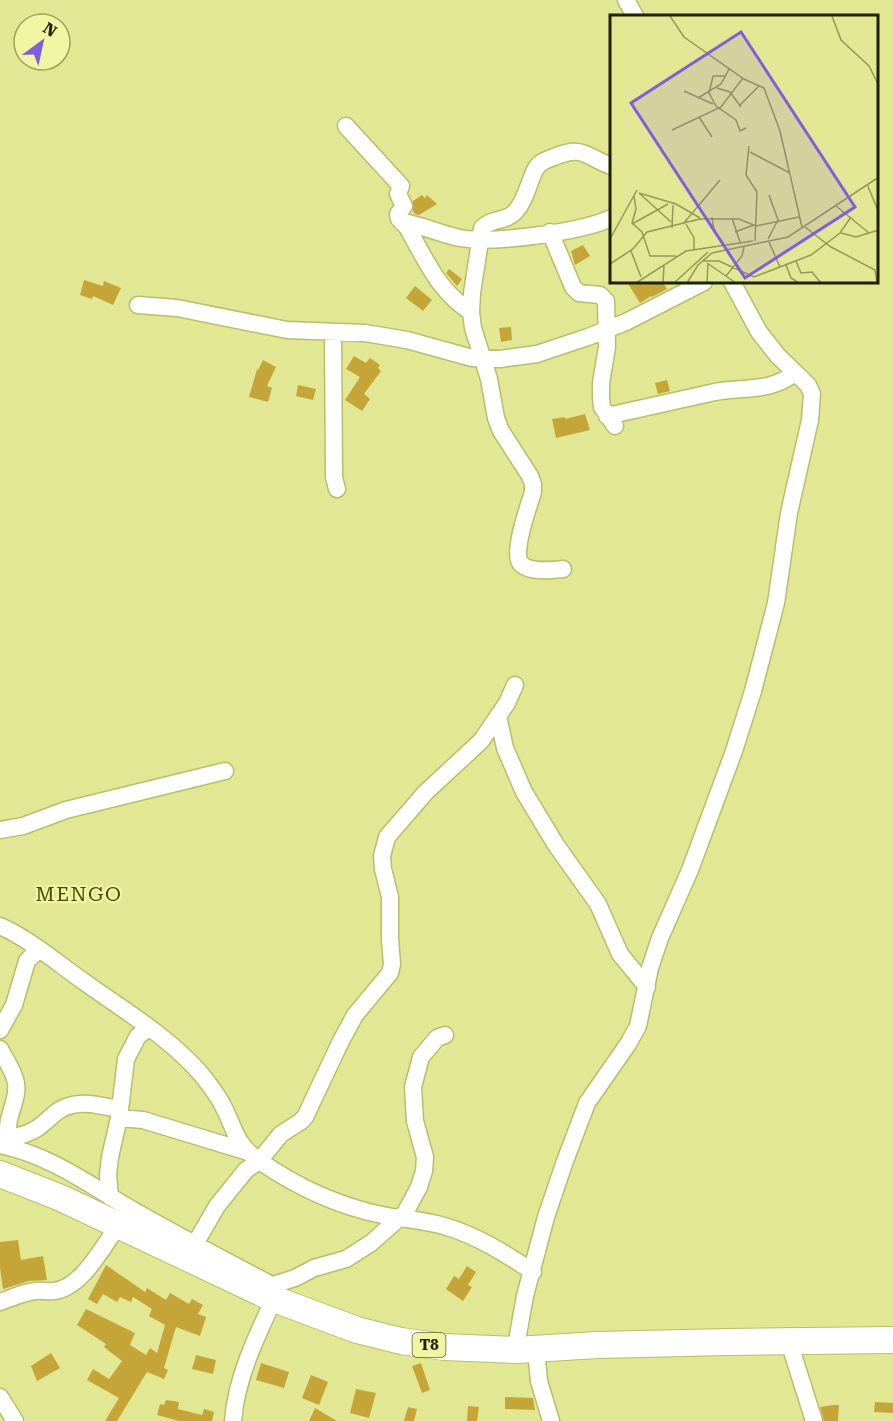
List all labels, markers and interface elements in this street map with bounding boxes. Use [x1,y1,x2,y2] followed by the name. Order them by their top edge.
[12,12,72,72] north arrow
[610,15,878,284] inset map
[40,19,60,41] text: N
[36,882,122,906] district label: MENGO
[412,1333,446,1357] road number: T8

